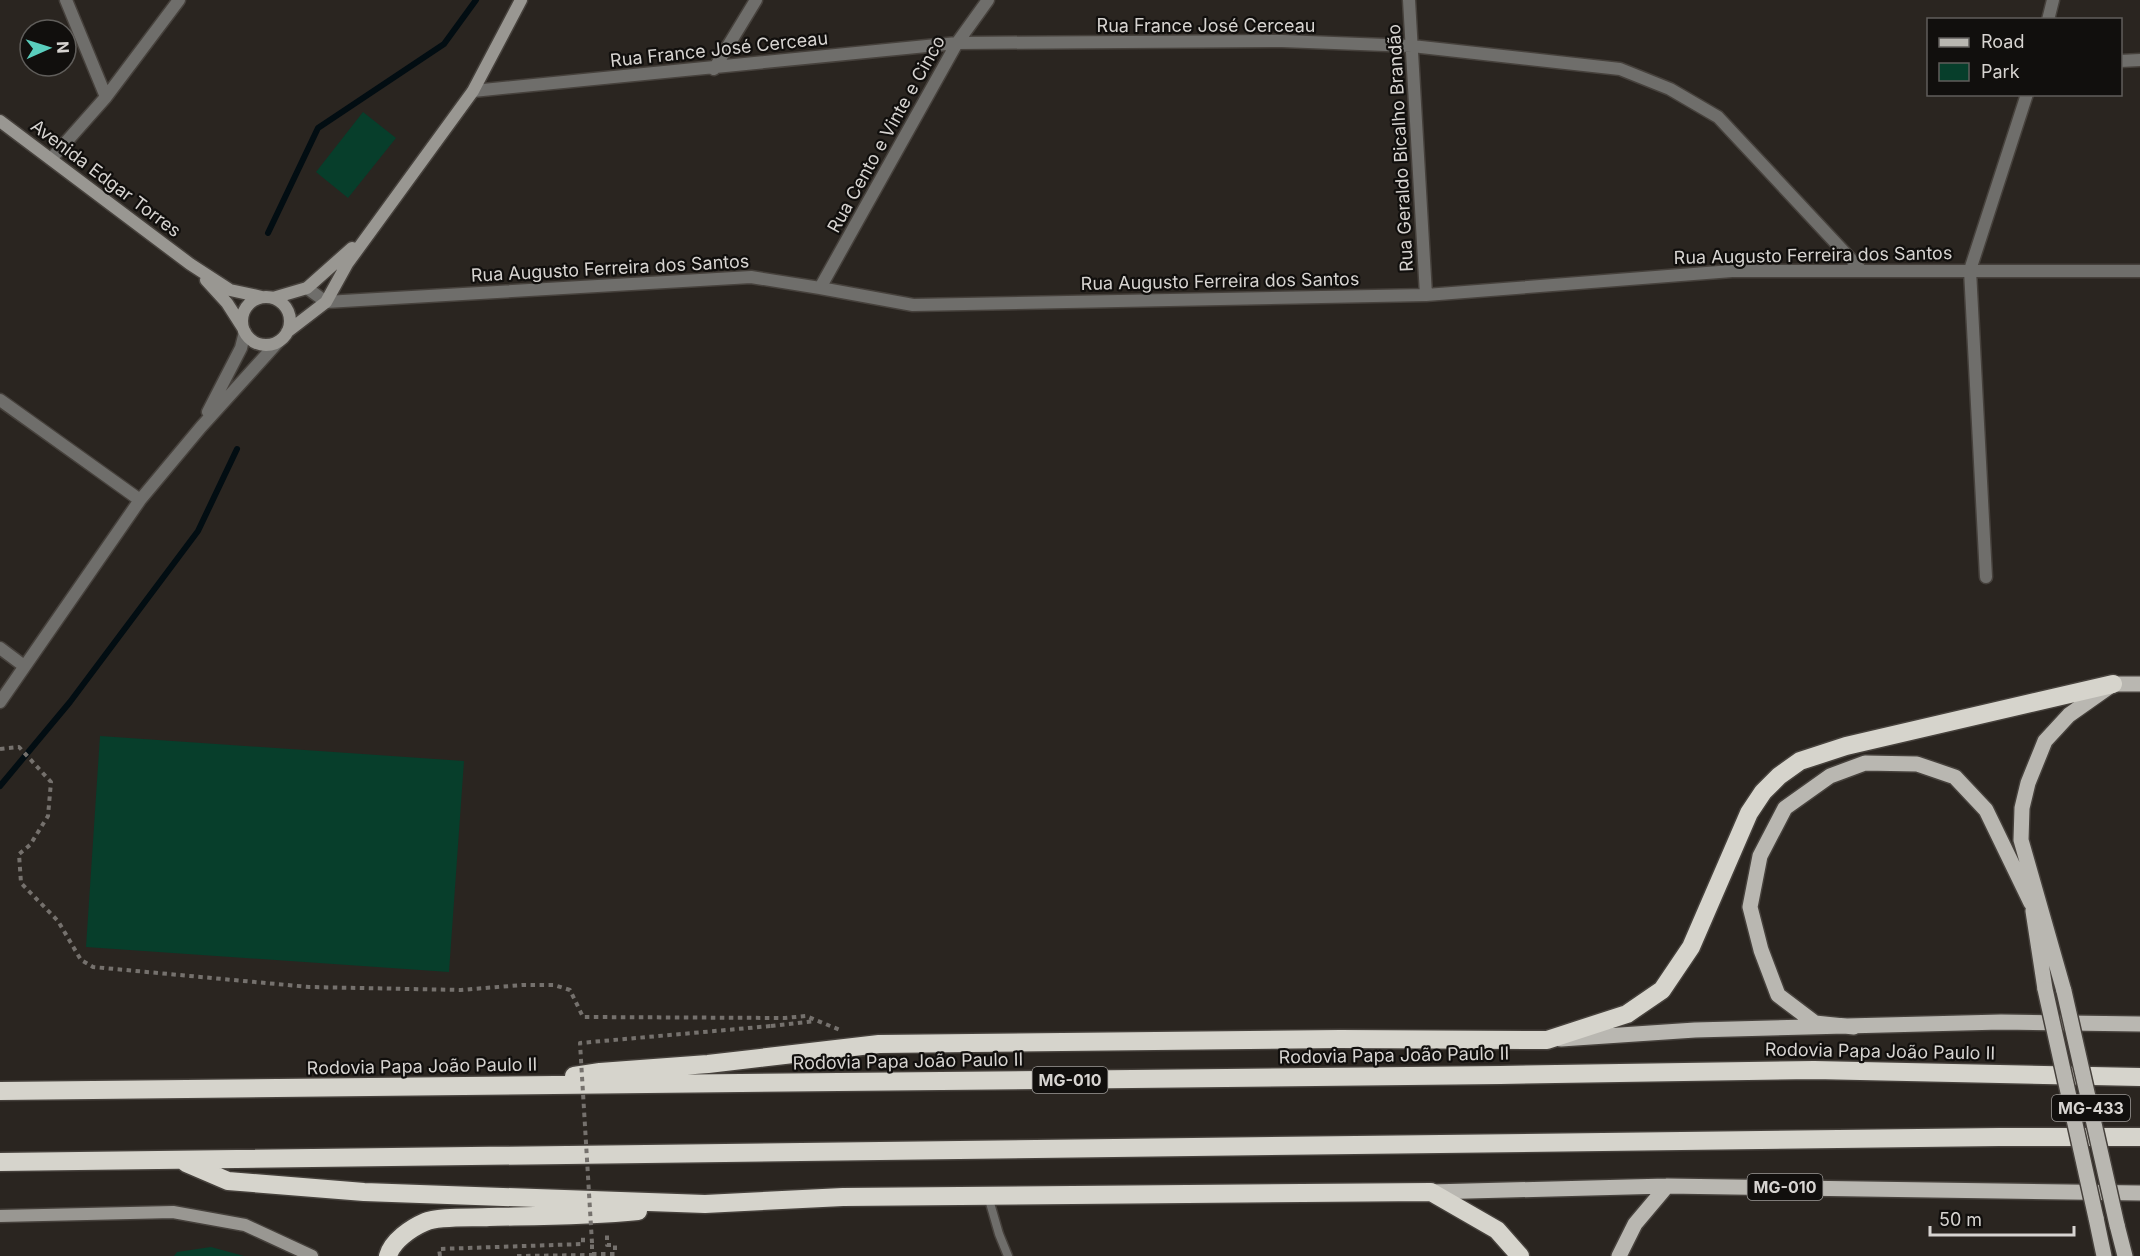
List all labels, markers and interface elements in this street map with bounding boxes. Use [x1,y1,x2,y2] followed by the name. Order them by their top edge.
[1097,15,1315,36] street label: Rua France José Cerceau
[18,18,78,78] north arrow
[1927,18,2122,96] legend
[1383,24,1417,272] street label: Rua Geraldo Bicalho Brandão
[609,27,829,71] street label: Rua France José Cerceau
[1981,31,2024,52] text: Road
[823,32,949,236] street label: Rua Cento e Vinte e Cinco
[53,41,73,54] text: N
[1981,61,2020,82] text: Park
[27,115,185,241] street label: Avenida Edgar Torres
[1674,242,1952,268] street label: Rua Augusto Ferreira dos Santos
[470,250,750,286] street label: Rua Augusto Ferreira dos Santos
[1081,268,1359,294] street label: Rua Augusto Ferreira dos Santos
[1765,1038,1995,1064] street label: Rodovia Papa João Paulo II
[1279,1042,1509,1068] street label: Rodovia Papa João Paulo II
[793,1048,1023,1074] street label: Rodovia Papa João Paulo II
[307,1053,537,1079] street label: Rodovia Papa João Paulo II
[1032,1067,1108,1093] road number: MG-010
[2052,1095,2130,1121] road number: MG-433
[1748,1174,1822,1200] road number: MG-010
[1930,1199,2074,1237] scale bar
[1939,1209,1982,1230] text: 50 m

